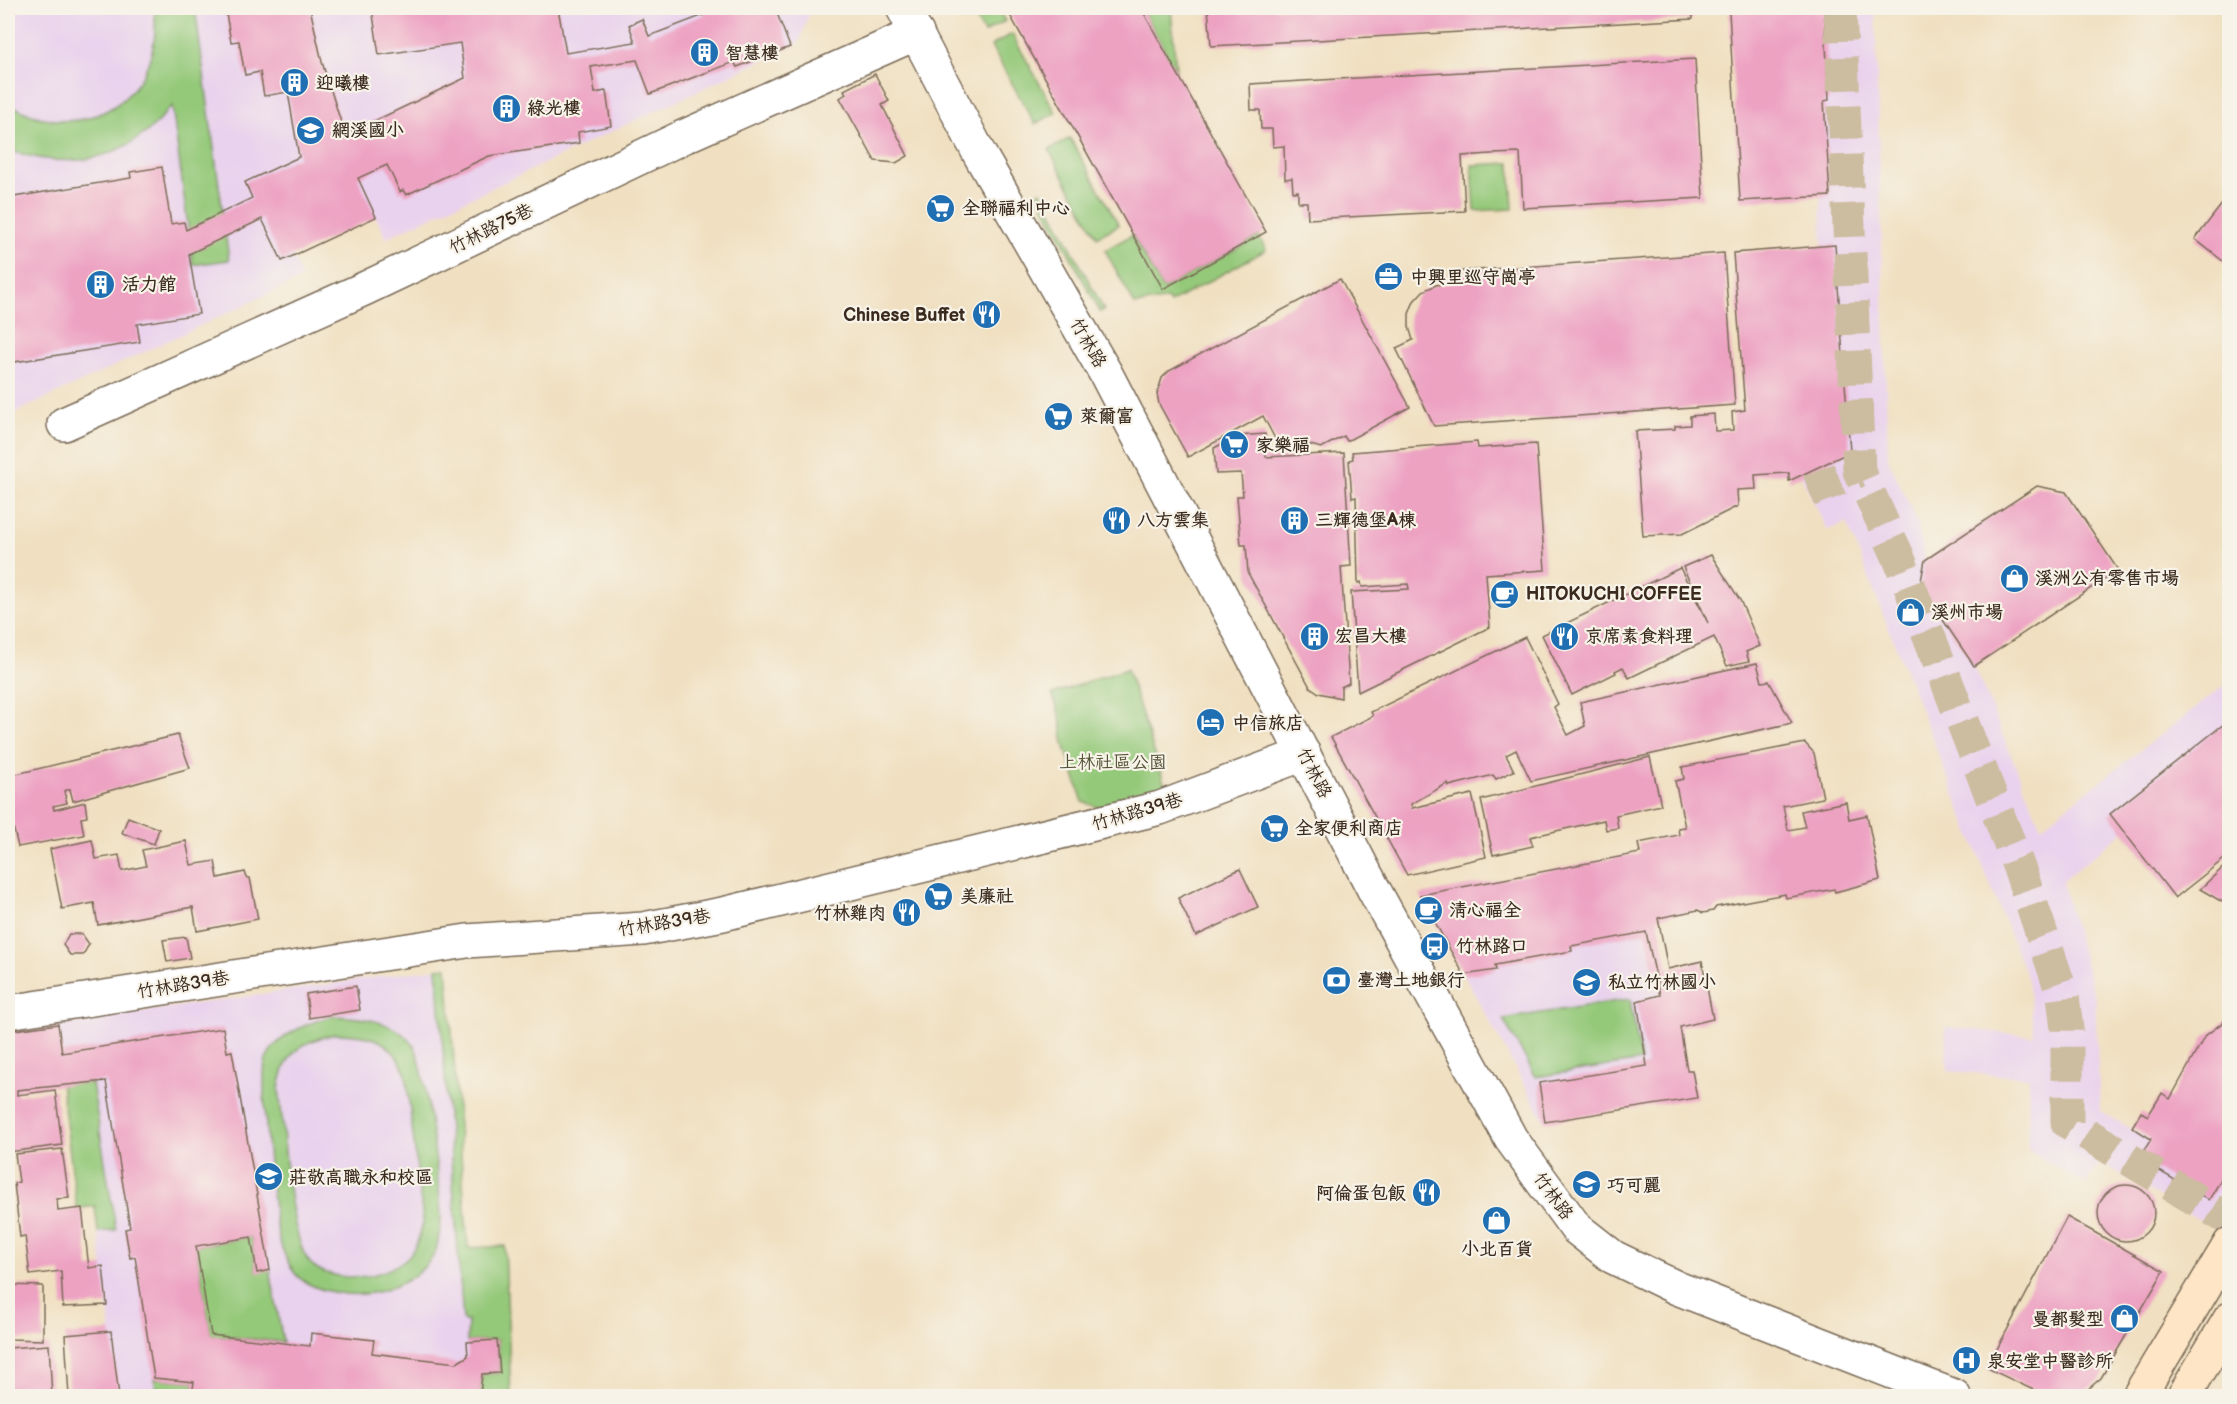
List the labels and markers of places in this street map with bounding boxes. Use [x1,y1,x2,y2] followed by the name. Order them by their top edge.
[688,37,720,69] building icon: 智慧樓
[725,43,779,64] place label: 智慧樓
[279,67,311,99] building icon: 迎曦樓
[316,73,370,94] place label: 迎曦樓
[490,92,522,124] building icon: 綠光樓
[527,98,581,119] place label: 綠光樓
[295,114,327,146] school or university icon: 網溪國小
[332,120,404,141] place label: 網溪國小
[925,192,957,224] supermarket icon: 全聯福利中心
[962,198,1070,219] place label: 全聯福利中心
[1373,261,1405,293] office icon: 中興里巡守崗亭
[1410,267,1536,288] place label: 中興里巡守崗亭
[85,268,117,300] building icon: 活力館
[122,274,176,295] place label: 活力館
[970,299,1002,331] restaurant icon: Chinese Buffet
[843,305,965,326] place label: Chinese Buffet
[1043,400,1075,432] supermarket icon: 萊爾富
[1080,406,1134,427] place label: 萊爾富
[1219,429,1251,461] supermarket icon: 家樂福
[1256,435,1310,456] place label: 家樂福
[1100,504,1132,536] restaurant icon: 八方雲集
[1278,504,1310,536] building icon: 三輝德堡A棟
[1137,510,1209,531] place label: 八方雲集
[1315,510,1417,531] place label: 三輝德堡A棟
[1998,562,2030,594] shop icon: 溪洲公有零售市場
[2035,568,2179,589] place label: 溪洲公有零售市場
[1489,578,1521,610] cafe icon: HITOKUCHI COFFEE
[1526,584,1702,605] place label: HITOKUCHI COFFEE
[1894,596,1926,628] shop icon: 溪州市場
[1931,602,2003,623] place label: 溪州市場
[1298,620,1330,652] building icon: 宏昌大樓
[1548,620,1580,652] restaurant icon: 京席素食料理
[1335,626,1407,647] place label: 宏昌大樓
[1585,626,1693,647] place label: 京席素食料理
[1195,707,1227,739] hotel icon: 中信旅店
[1232,713,1304,734] place label: 中信旅店
[1258,812,1290,844] supermarket icon: 全家便利商店
[1295,818,1403,839] place label: 全家便利商店
[923,880,955,912] supermarket icon: 美廉社
[960,886,1014,907] place label: 美廉社
[1412,894,1444,926] cafe icon: 清心福全
[891,897,923,929] restaurant icon: 竹林雞肉
[1449,900,1521,921] place label: 清心福全
[814,903,886,924] place label: 竹林雞肉
[1419,930,1451,962] bus stop icon: 竹林路口
[1456,936,1528,957] place label: 竹林路口
[1320,964,1352,996] bank icon: 臺灣土地銀行
[1571,966,1603,998] school or university icon: 私立竹林國小
[1357,970,1465,991] place label: 臺灣土地銀行
[1608,972,1716,993] place label: 私立竹林國小
[252,1161,284,1193] school or university icon: 莊敬高職永和校區
[289,1167,433,1188] place label: 莊敬高職永和校區
[1570,1169,1602,1201] school or university icon: 巧可麗
[1607,1175,1661,1196] place label: 巧可麗
[1411,1177,1443,1209] restaurant icon: 阿倫蛋包飯
[1316,1183,1406,1204] place label: 阿倫蛋包飯
[1481,1204,1513,1236] shop icon: 小北百貨
[1461,1239,1533,1260] place label: 小北百貨
[2109,1303,2141,1335] shop icon: 曼都髮型
[2032,1309,2104,1330] place label: 曼都髮型
[1950,1345,1982,1377] hospital icon: 泉安堂中醫診所
[1987,1351,2113,1372] place label: 泉安堂中醫診所

